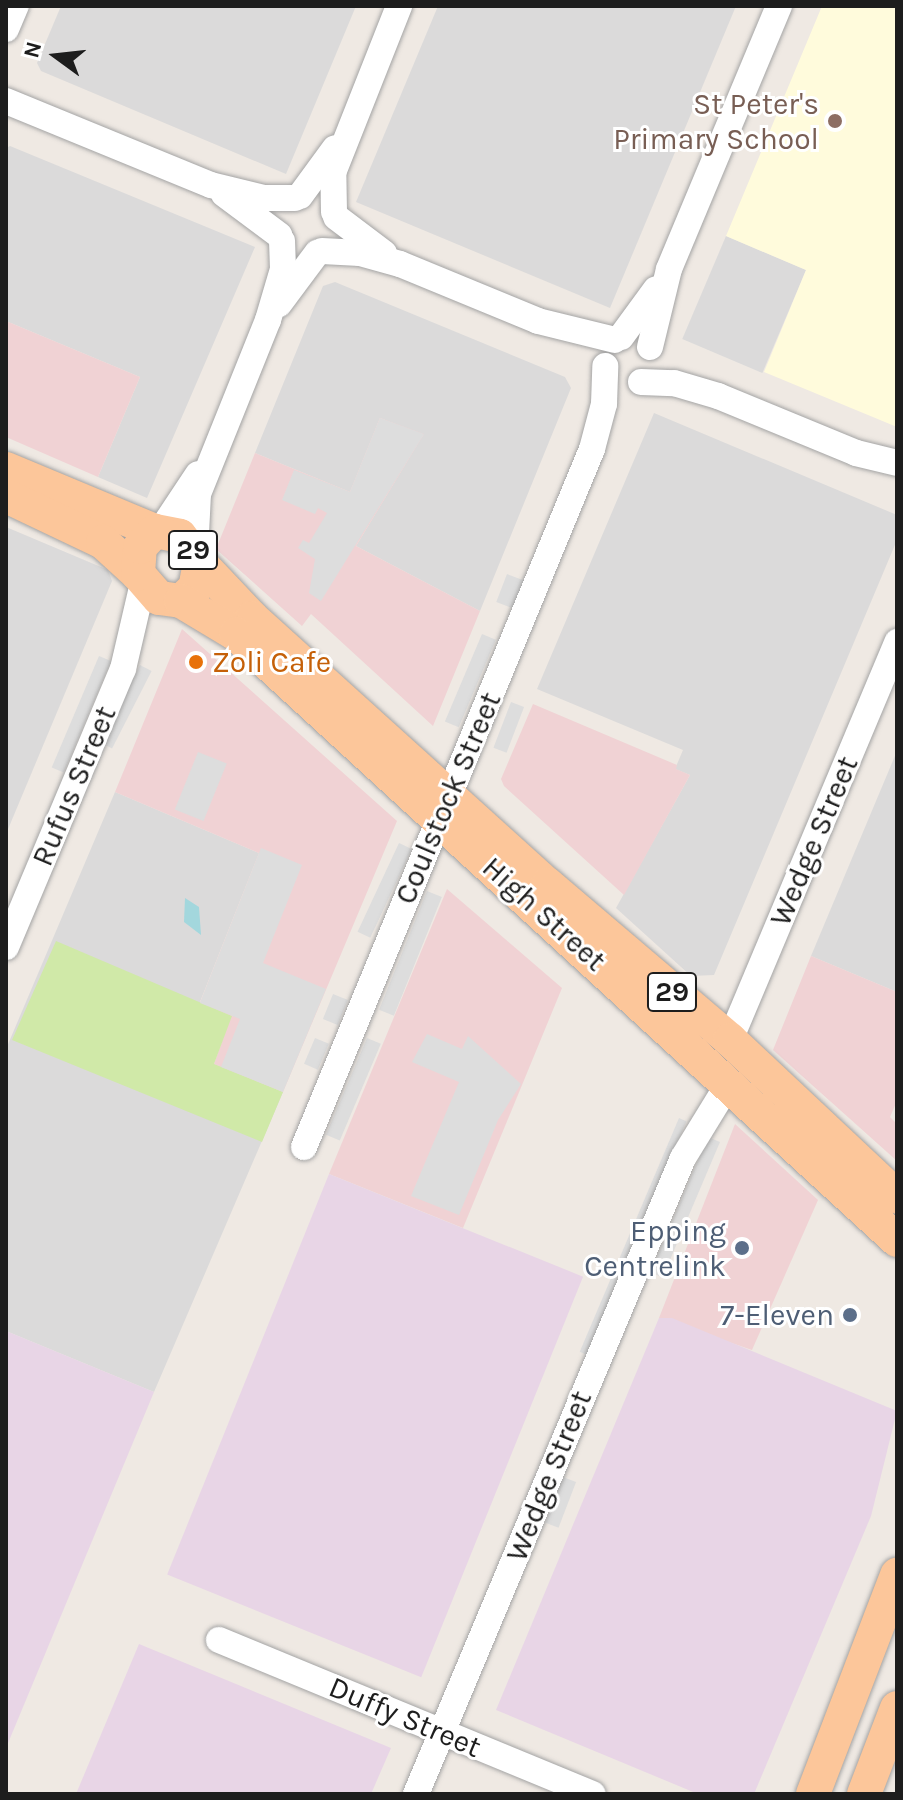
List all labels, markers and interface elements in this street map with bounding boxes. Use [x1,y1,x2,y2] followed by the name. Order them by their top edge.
[16,16,96,96] north arrow
[18,39,47,61] text: N
[613,86,819,156] place label: St Peter's Primary School
[826,112,844,130] marker: St Peter's Primary School
[167,526,219,574] road number: 29
[212,644,331,680] place label: Zoli Cafe
[187,653,205,671] marker: Zoli Cafe
[387,687,509,909] street label: Coulstock Street
[24,701,124,871] street label: Rufus Street
[762,751,866,931] street label: Wedge Street
[475,849,613,979] street label: High Street
[646,968,698,1016] road number: 29
[584,1213,726,1284] place label: Epping Centrelink
[733,1239,751,1257] marker: Epping Centrelink
[720,1297,834,1333] place label: 7-Eleven
[841,1306,859,1324] marker: 7-Eleven
[498,1385,600,1567] street label: Wedge Street
[323,1669,487,1765] street label: Duffy Street

